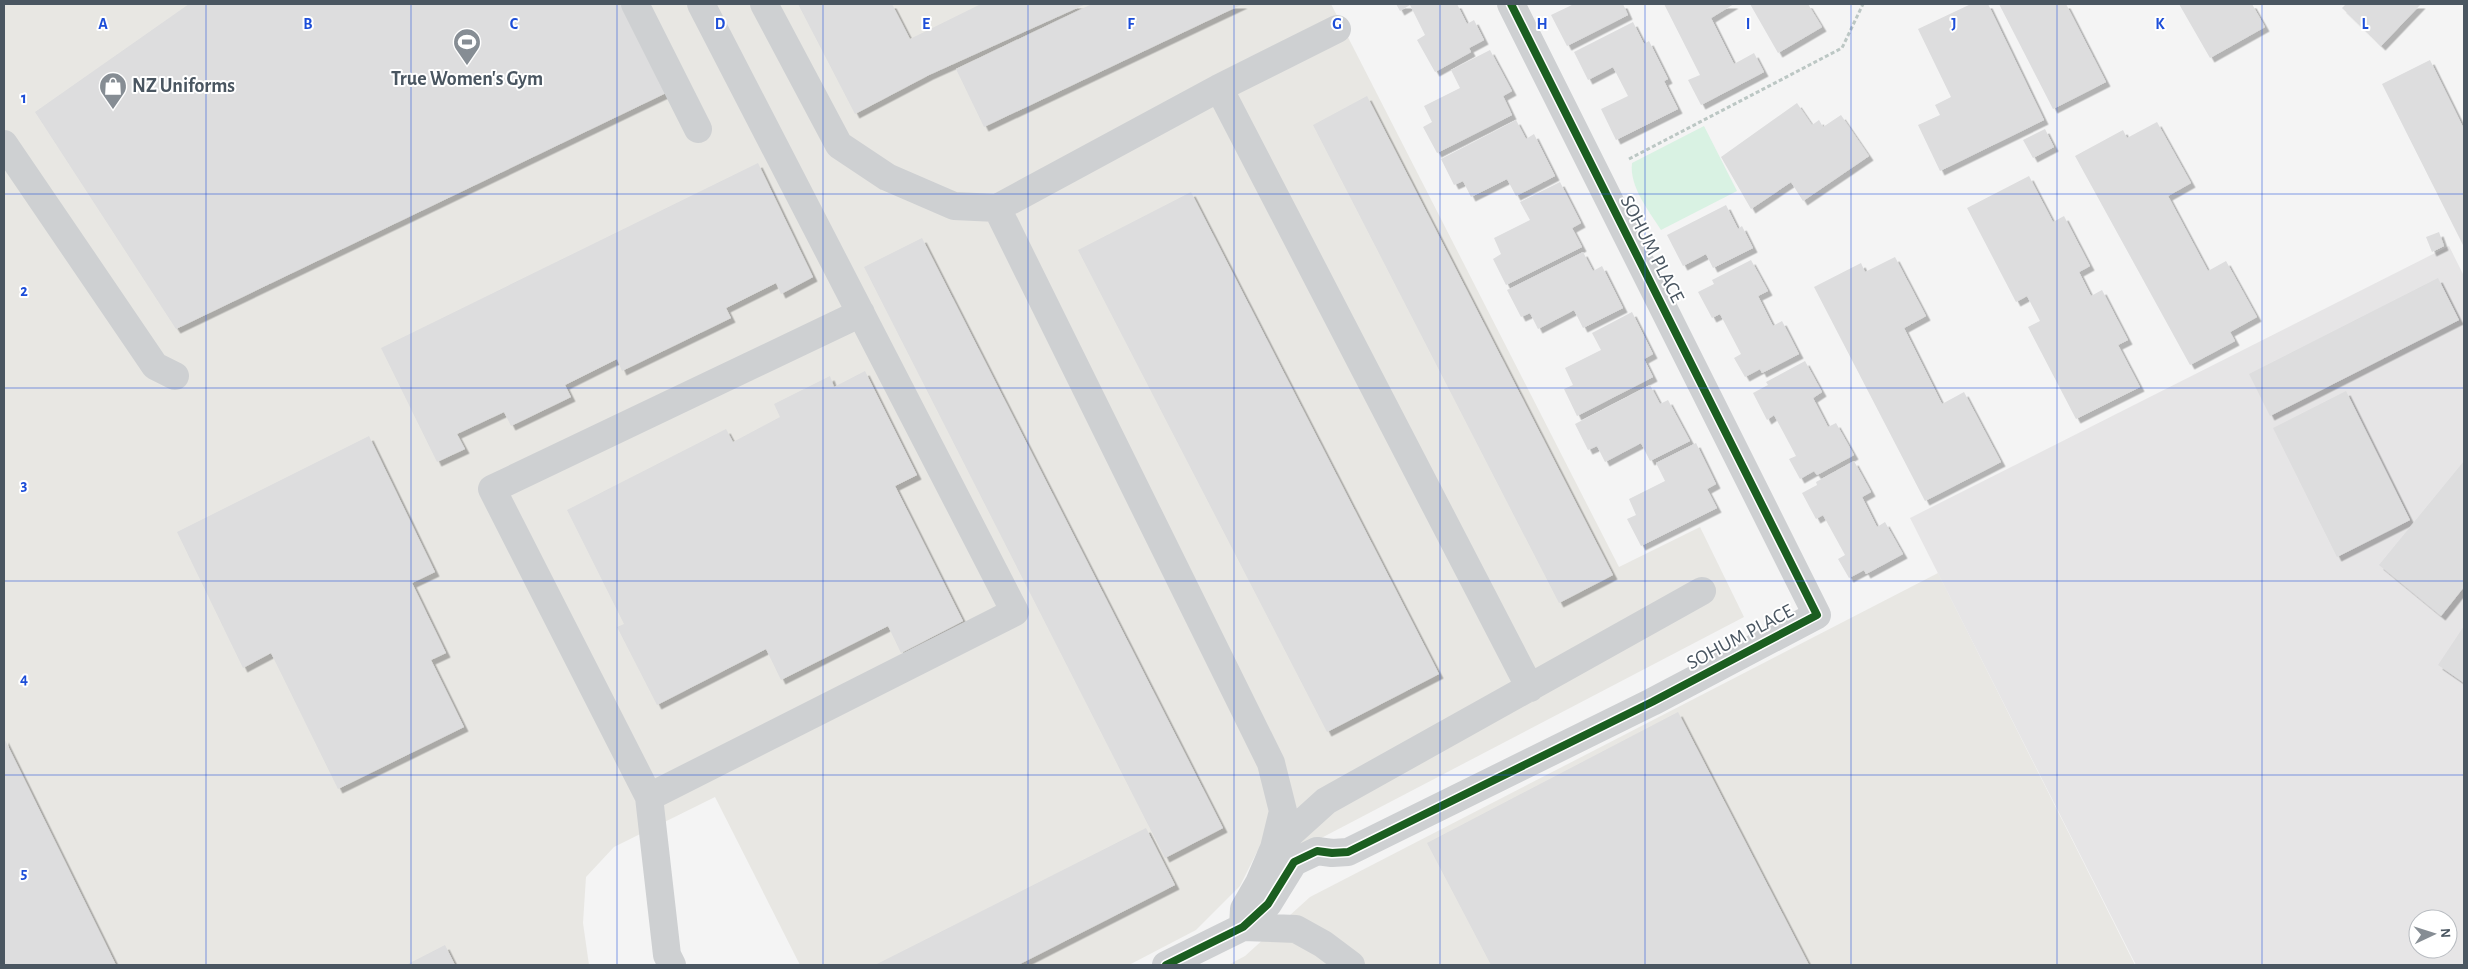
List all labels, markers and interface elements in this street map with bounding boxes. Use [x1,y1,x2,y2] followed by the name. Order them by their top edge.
[98,16,108,32] text: A
[303,16,313,32] text: B
[510,16,519,32] text: C
[715,16,726,32] text: D
[922,16,930,32] text: E
[1127,16,1135,32] text: F
[1332,16,1342,32] text: G
[1536,16,1548,32] text: H
[1746,16,1750,32] text: I
[1951,16,1957,32] text: J
[2155,16,2165,32] text: K
[2362,16,2369,32] text: L
[452,27,482,66] sports icon: True Women's Gym
[391,69,543,89] place label: True Women's Gym
[98,71,128,110] shop icon: NZ Uniforms
[132,76,235,96] place label: NZ Uniforms
[21,90,27,106] text: 1
[1616,192,1688,306] street label: SOHUM PLACE
[20,283,28,299] text: 2
[21,477,28,493] text: 3
[1683,600,1797,673] street label: SOHUM PLACE
[20,671,28,687] text: 4
[21,865,28,881] text: 5
[2408,909,2458,959] north arrow
[2438,928,2452,939] text: N

